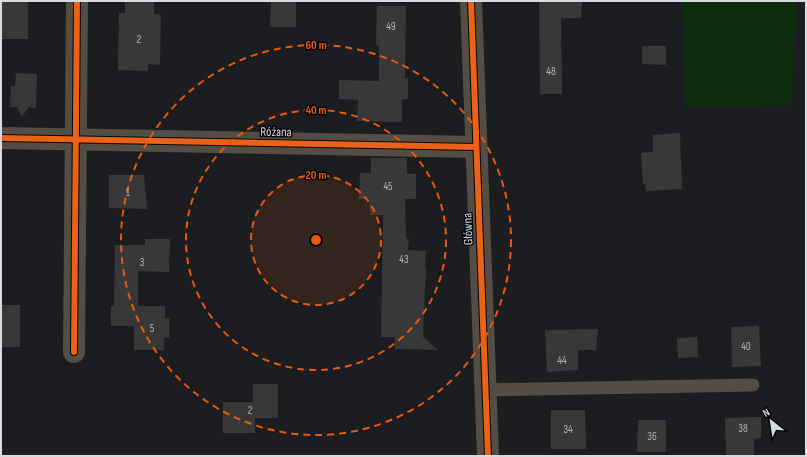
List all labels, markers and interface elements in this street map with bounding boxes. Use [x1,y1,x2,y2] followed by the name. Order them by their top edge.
[386,20,396,33] house number: 49
[137,33,142,46] house number: 2
[305,38,327,53] text: 60 m
[546,65,556,78] house number: 48
[305,103,327,118] text: 40 m
[260,124,292,140] street label: Różana
[306,168,326,183] text: 20 m
[383,180,393,193] house number: 45
[126,186,130,199] house number: 1
[459,213,477,245] street label: Główna
[309,233,323,247] centre of rings
[399,253,409,266] house number: 43
[140,256,145,269] house number: 3
[150,322,154,335] house number: 5
[741,340,751,353] house number: 40
[557,354,567,367] house number: 44
[751,401,791,441] north arrow
[248,404,253,417] house number: 2
[760,406,772,420] text: N
[738,422,748,435] house number: 38
[563,423,573,436] house number: 34
[647,430,657,443] house number: 36

